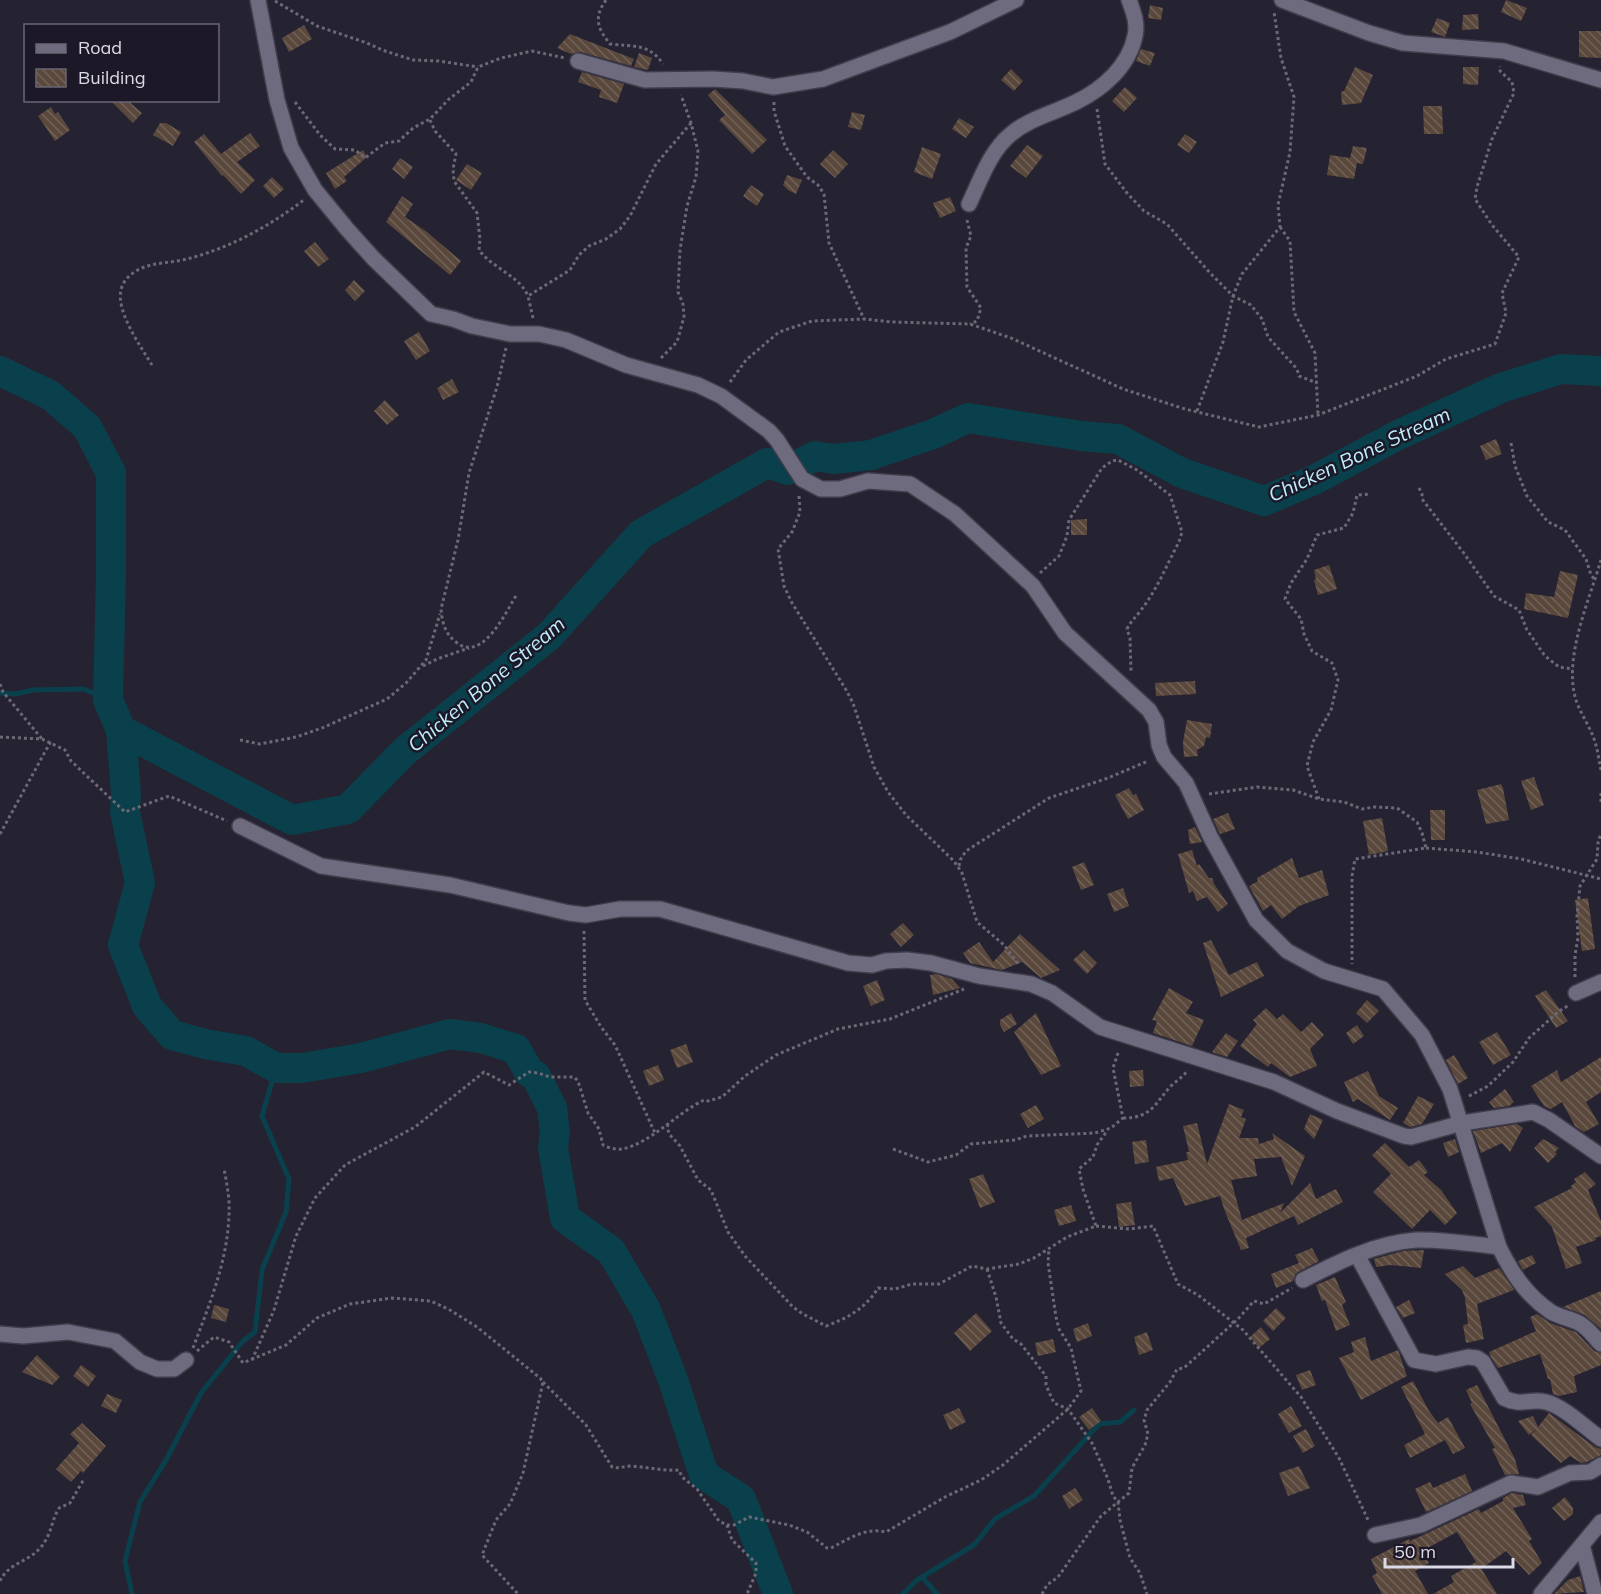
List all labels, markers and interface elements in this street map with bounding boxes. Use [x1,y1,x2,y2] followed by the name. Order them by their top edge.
[24,24,219,102] legend
[78,36,122,59] text: Road
[78,66,146,89] text: Building
[1264,401,1454,507] water label: Chicken Bone Stream
[402,611,570,757] water label: Chicken Bone Stream
[1385,1531,1512,1569] scale bar
[1394,1540,1436,1563] text: 50 m

